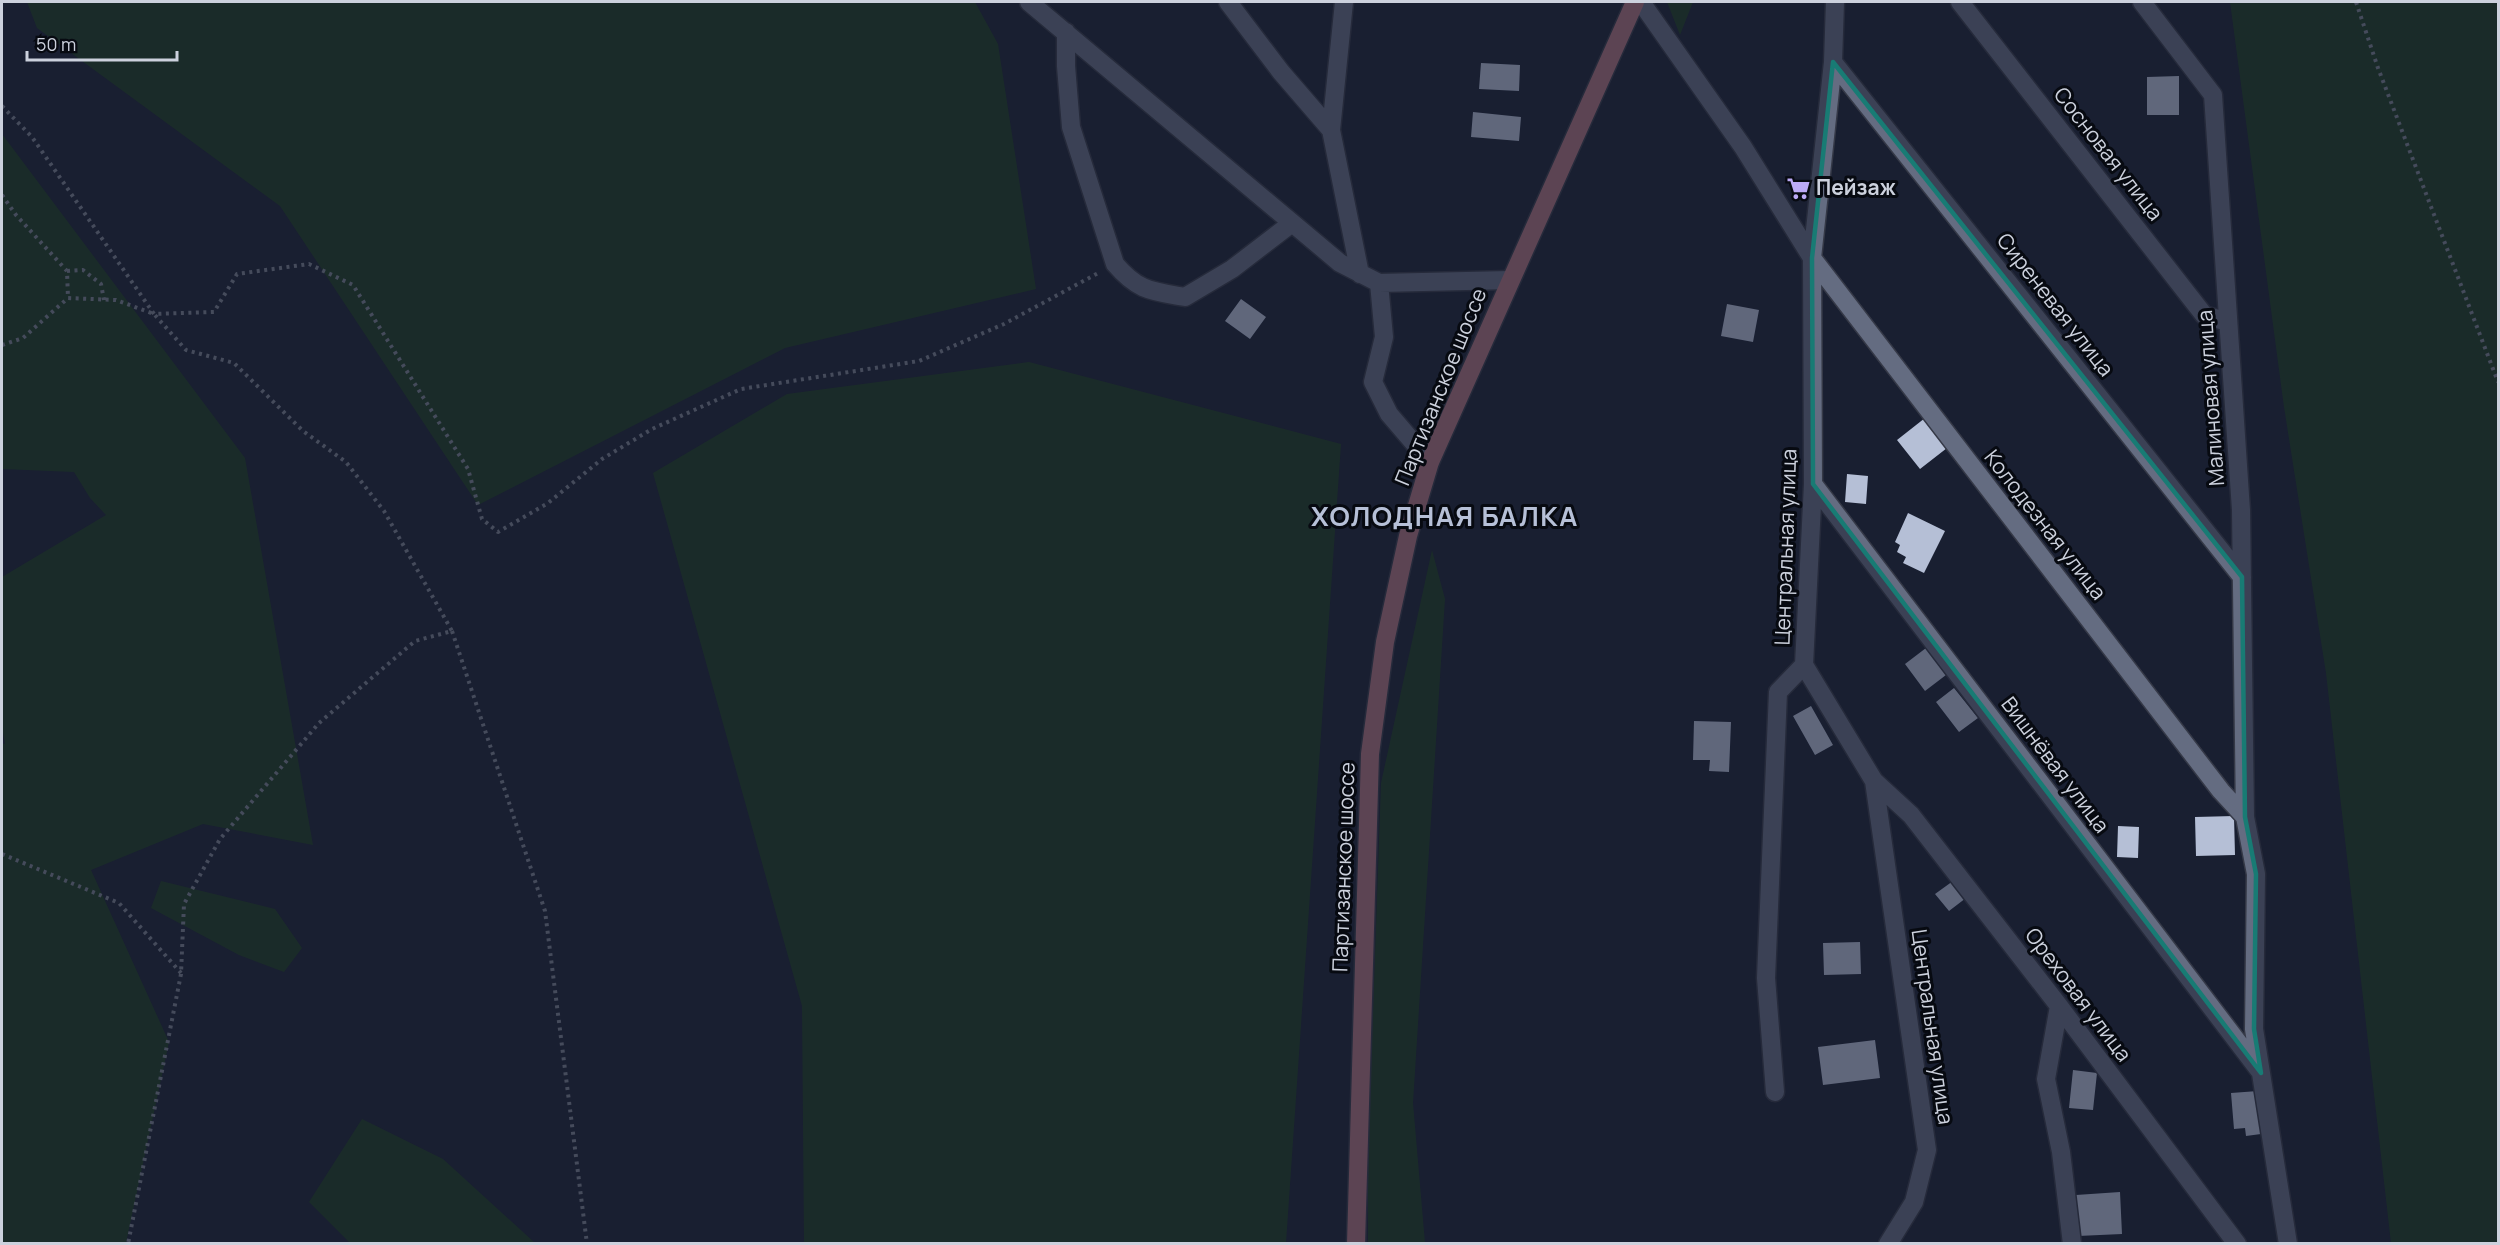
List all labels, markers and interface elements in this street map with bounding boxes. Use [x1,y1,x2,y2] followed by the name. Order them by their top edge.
[27,24,177,62] scale bar
[36,32,76,56] text: 50 m
[2048,81,2170,226] street label: Сосновая улица
[1816,173,1896,201] place label: Пейзаж
[1785,175,1811,201] supermarket icon: Пейзаж
[1991,227,2121,382] street label: Сиреневая улица
[1388,284,1492,489] street label: Партизанское шоссе
[2190,309,2230,487] street label: Малиновая улица
[1978,444,2113,605] street label: Колодезная улица
[1768,448,1802,646] street label: Центральная улица
[1311,497,1579,534] district label: ХОЛОДНАЯ БАЛКА
[1995,691,2116,838] street label: Вишнёвая улица
[1325,761,1361,972] street label: Партизанское шоссе
[2019,922,2138,1067] street label: Ореховая улица
[1905,928,1961,1126] street label: Центральная улица

